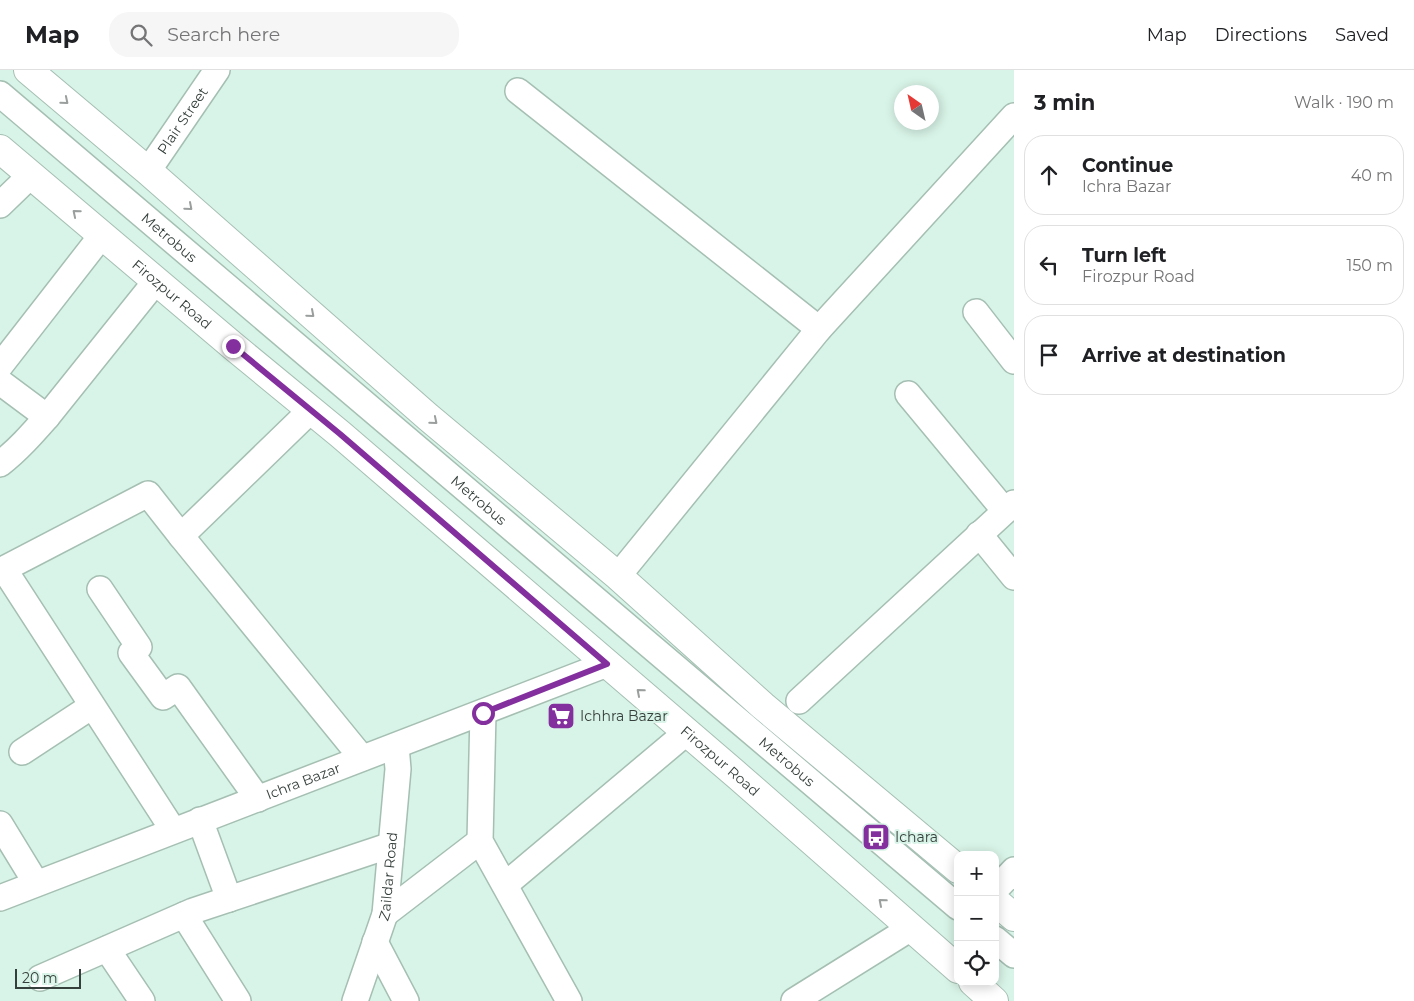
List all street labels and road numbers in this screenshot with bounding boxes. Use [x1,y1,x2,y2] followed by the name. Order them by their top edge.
[153,83,212,158] street label: Plair Street
[138,209,201,266] street label: Metrobus
[128,256,215,333] street label: Firozpur Road
[447,472,510,529] street label: Metrobus
[677,722,763,800] street label: Firozpur Road
[755,733,819,791] street label: Metrobus
[263,758,343,804] street label: Ichra Bazar
[374,831,401,923] street label: Zaildar Road

